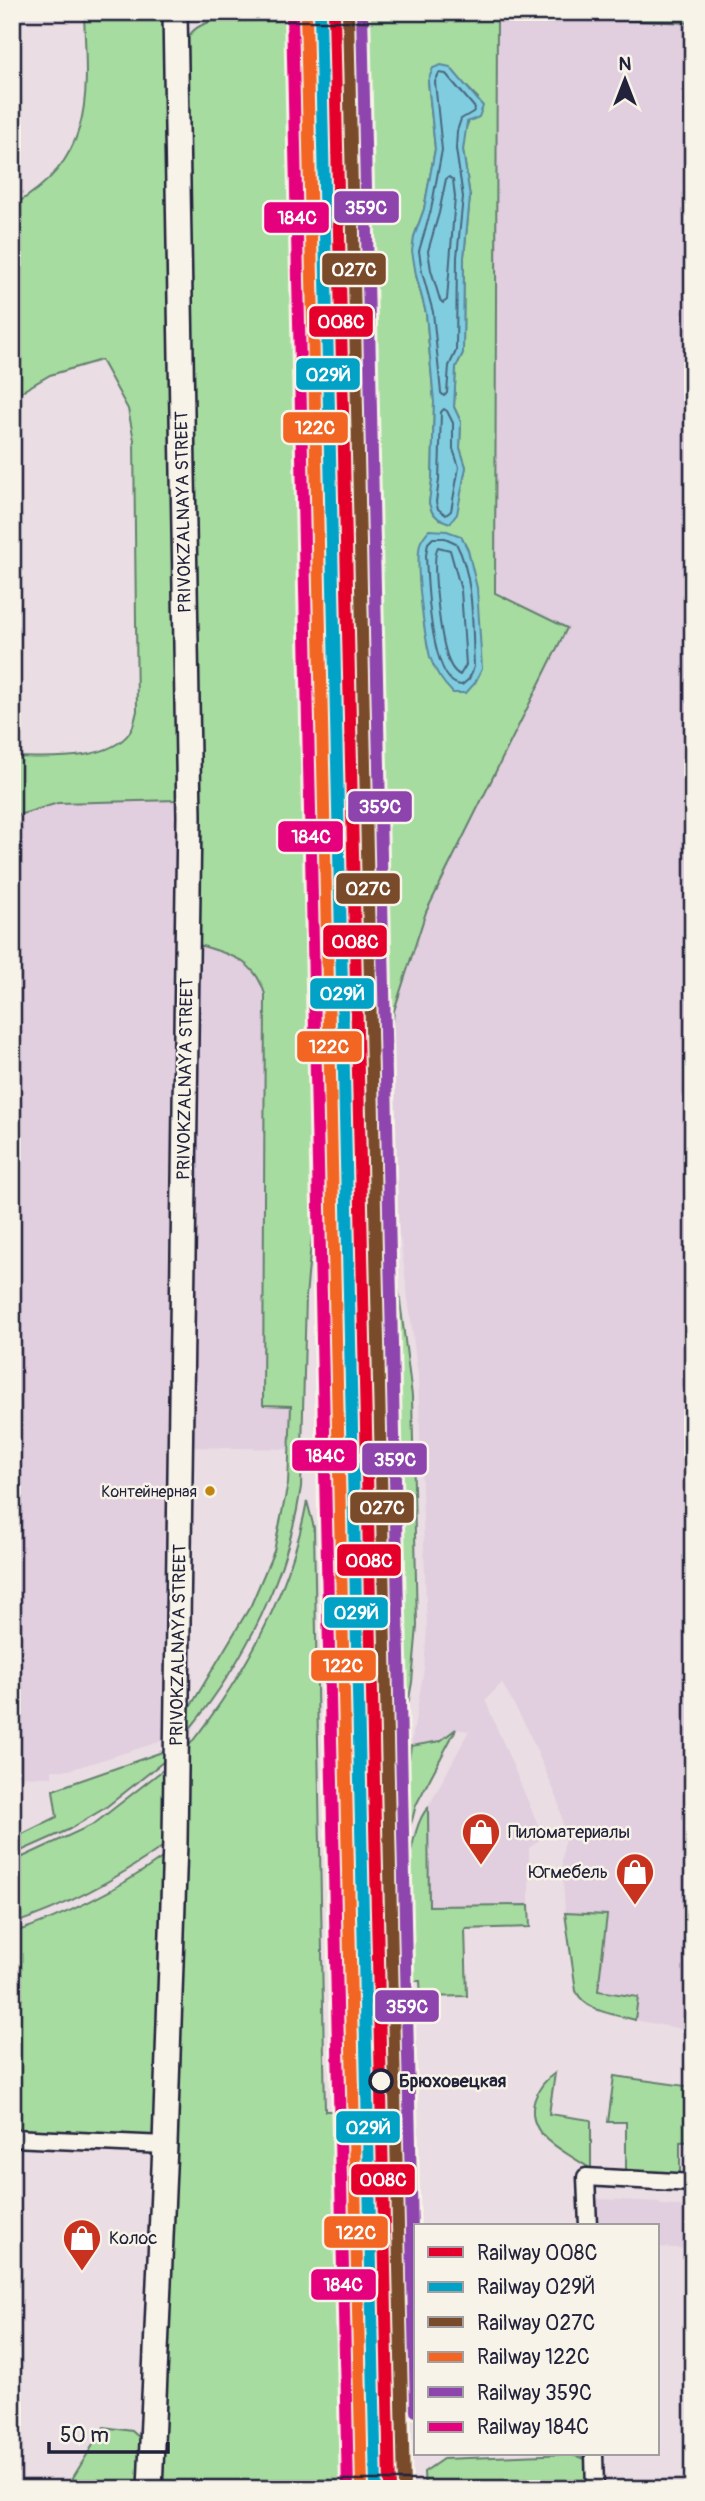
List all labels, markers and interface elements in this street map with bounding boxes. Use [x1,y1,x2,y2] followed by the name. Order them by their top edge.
[590,46,660,116] north arrow
[619,52,632,76] text: N
[333,190,400,224] line badge: 359С
[345,196,387,220] text: 359С
[263,201,330,234] line badge: 184С
[277,206,317,230] text: 184С
[321,252,387,286] line badge: 027С
[331,258,377,282] text: 027С
[308,305,374,338] line badge: 008С
[317,310,365,334] text: 008С
[295,357,361,391] line badge: 029Й
[306,363,351,387] text: 029Й
[170,411,197,613] street label: PRIVOKZALNAYA STREET
[282,411,349,444] line badge: 122С
[295,416,335,440] text: 122С
[347,790,413,823] line badge: 359С
[359,795,401,819] text: 359С
[277,820,344,853] line badge: 184С
[291,825,331,849] text: 184С
[335,872,401,905] line badge: 027С
[345,877,391,901] text: 027С
[322,924,388,958] line badge: 008С
[331,930,379,954] text: 008С
[309,977,375,1010] line badge: 029Й
[172,978,199,1180] street label: PRIVOKZALNAYA STREET
[320,982,365,1006] text: 029Й
[296,1030,363,1063] line badge: 122С
[309,1035,349,1059] text: 122С
[291,1439,358,1472] line badge: 184С
[361,1442,428,1476] line badge: 359С
[305,1444,345,1468] text: 184С
[374,1448,416,1472] text: 359С
[101,1482,197,1502] place label: Контейнерная
[203,1484,217,1498] marker: Контейнерная
[349,1491,415,1524] line badge: 027С
[359,1496,405,1520] text: 027С
[336,1543,402,1577] line badge: 008С
[165,1544,192,1746] street label: PRIVOKZALNAYA STREET
[345,1549,393,1573] text: 008С
[323,1596,389,1629] line badge: 029Й
[334,1601,379,1625] text: 029Й
[310,1649,377,1682] line badge: 122С
[323,1654,363,1678] text: 122С
[460,1811,502,1866] shop icon: Пиломатериалы
[508,1821,630,1844] place label: Пиломатериалы
[614,1851,656,1906] shop icon: Югмебель
[529,1861,608,1884] place label: Югмебель
[374,1989,440,2023] line badge: 359С
[386,1995,428,2019] text: 359С
[369,2069,393,2093] marker: Брюховецкая
[399,2070,506,2093] place label: Брюховецкая
[335,2110,401,2144] line badge: 029Й
[346,2116,391,2140] text: 029Й
[350,2163,416,2196] line badge: 008С
[359,2168,407,2192] text: 008С
[323,2215,389,2249] line badge: 122С
[61,2217,103,2272] shop icon: Колос
[336,2221,376,2245] text: 122С
[414,2224,660,2456] legend
[109,2227,157,2250] place label: Колос
[477,2240,597,2267] text: Railway 008С
[310,2268,377,2301] line badge: 184С
[323,2273,363,2297] text: 184С
[477,2274,595,2301] text: Railway 029Й
[477,2310,595,2337] text: Railway 027С
[477,2344,590,2371] text: Railway 122С
[477,2380,592,2407] text: Railway 359С
[49,2410,168,2454] scale bar
[477,2414,589,2441] text: Railway 184С
[60,2422,109,2449] text: 50 m

